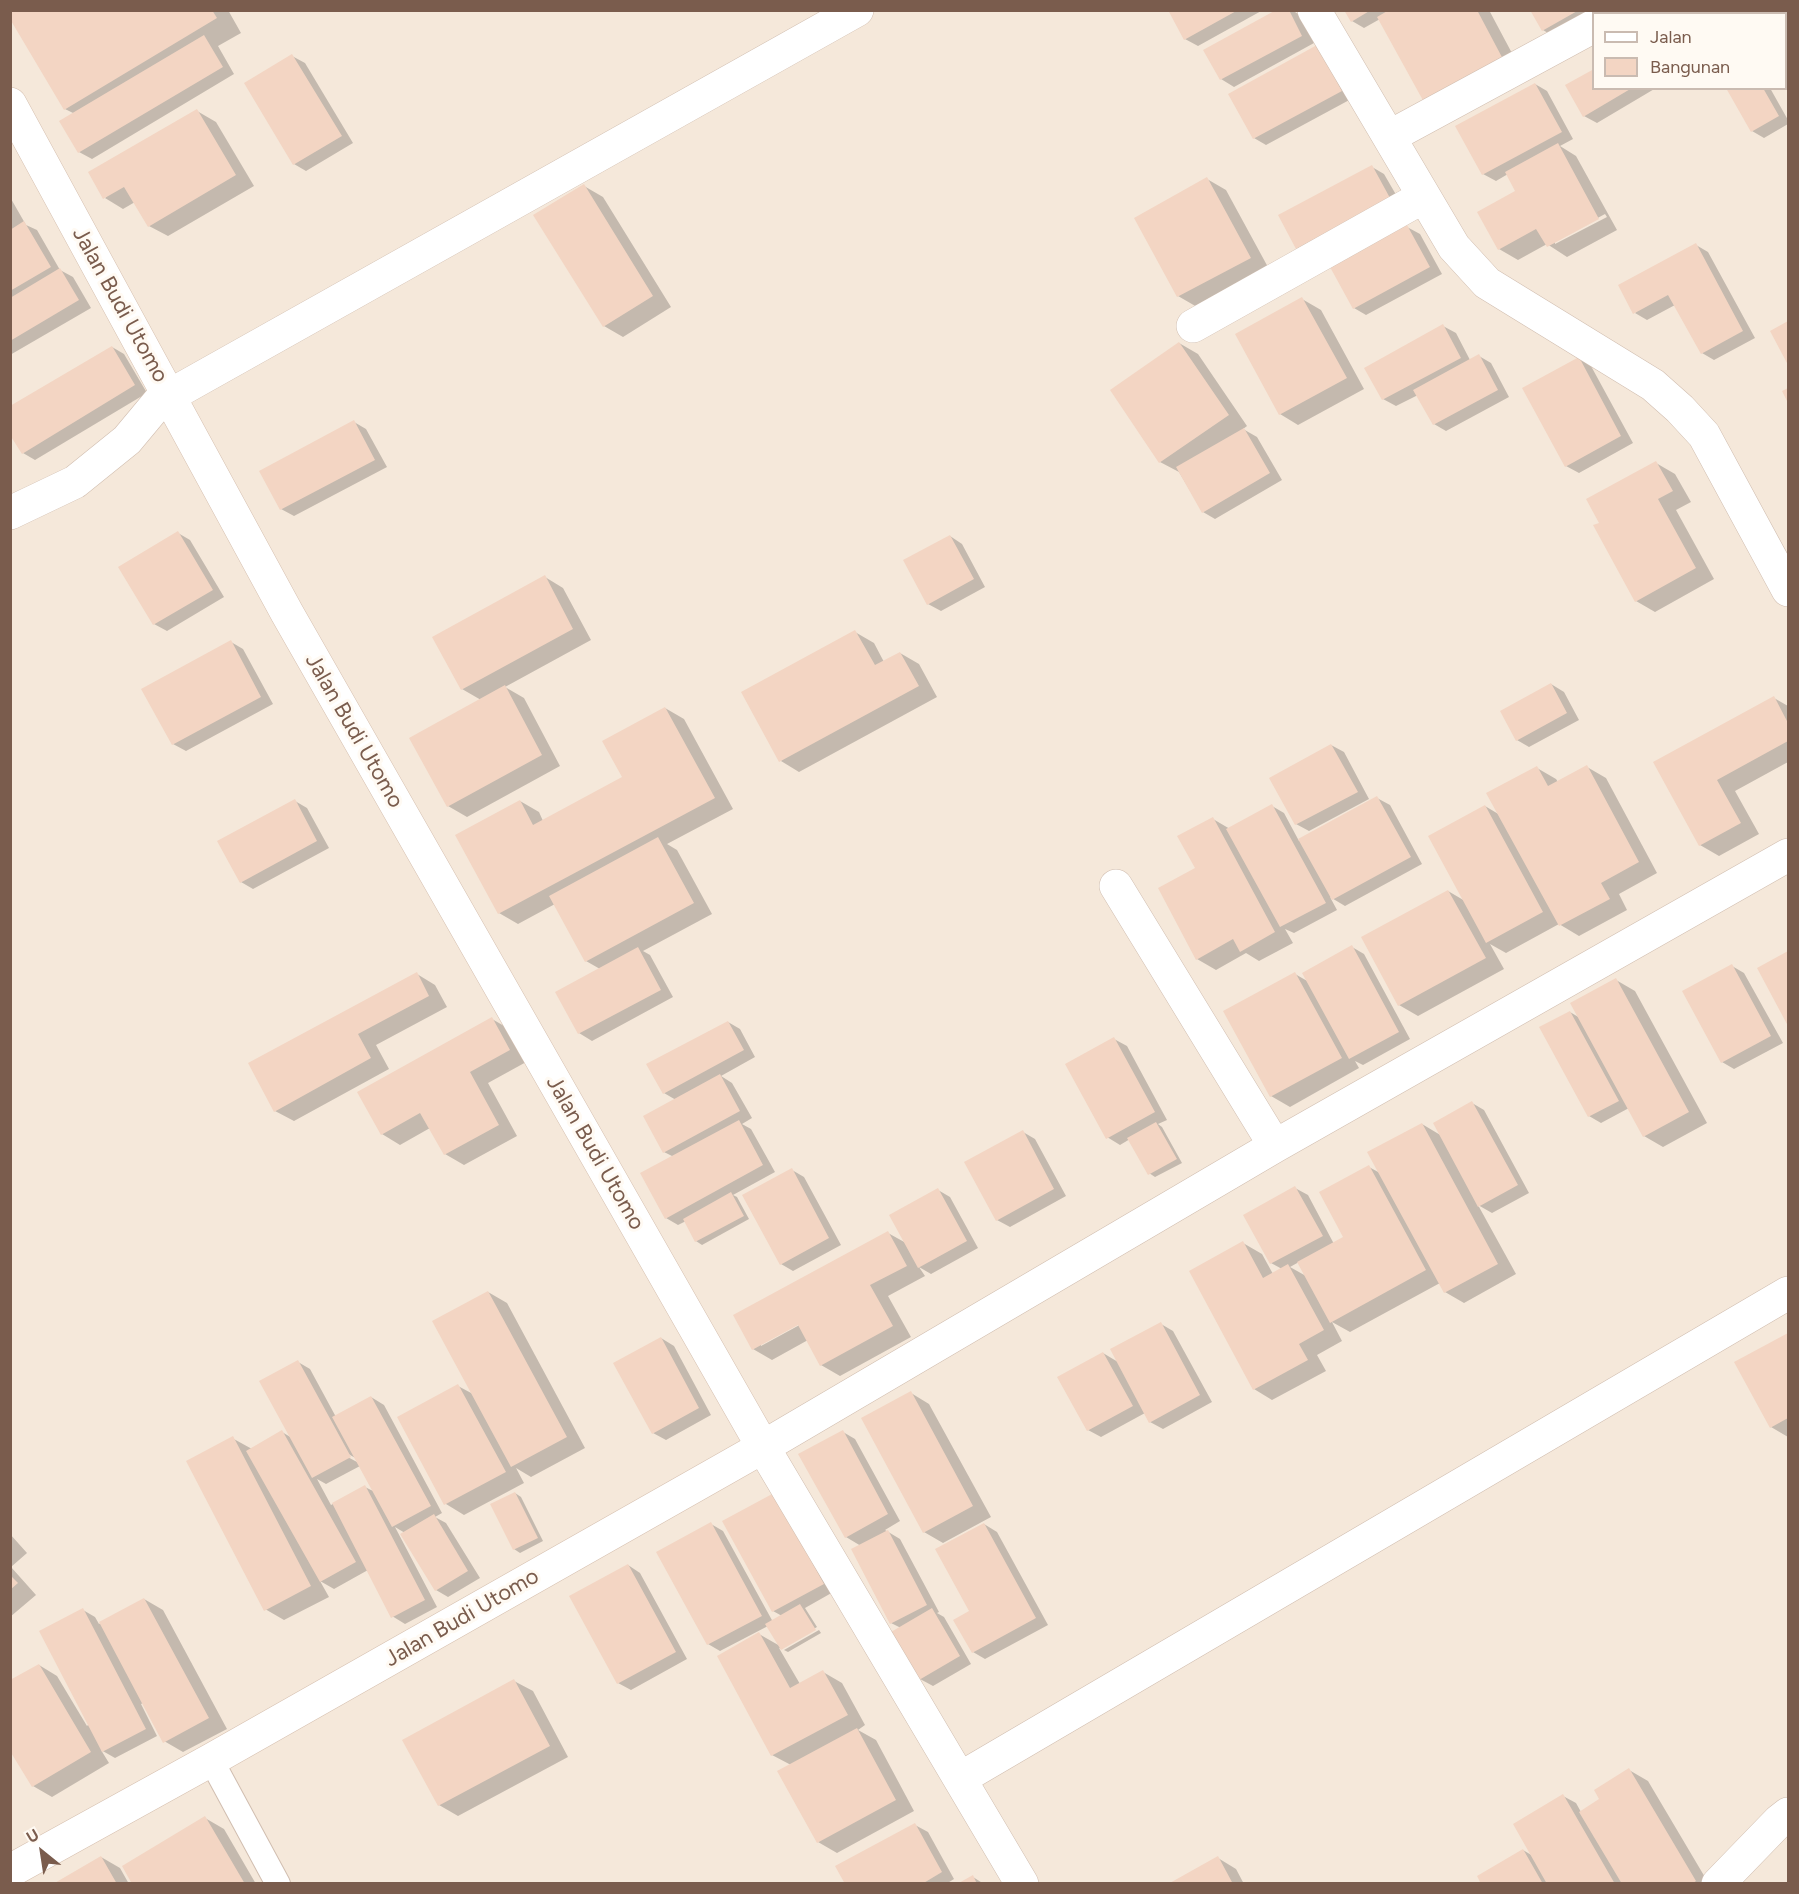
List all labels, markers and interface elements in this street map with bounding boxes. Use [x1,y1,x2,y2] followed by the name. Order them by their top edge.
[1592,12,1787,90] legend
[1650,26,1692,48] text: Jalan
[1650,56,1730,78] text: Bangunan
[66,223,174,387] street label: Jalan Budi Utomo
[299,649,409,813] street label: Jalan Budi Utomo
[540,1071,650,1235] street label: Jalan Budi Utomo
[380,1563,544,1673] street label: Jalan Budi Utomo
[12,1822,72,1882] north arrow
[23,1825,42,1847] text: U

